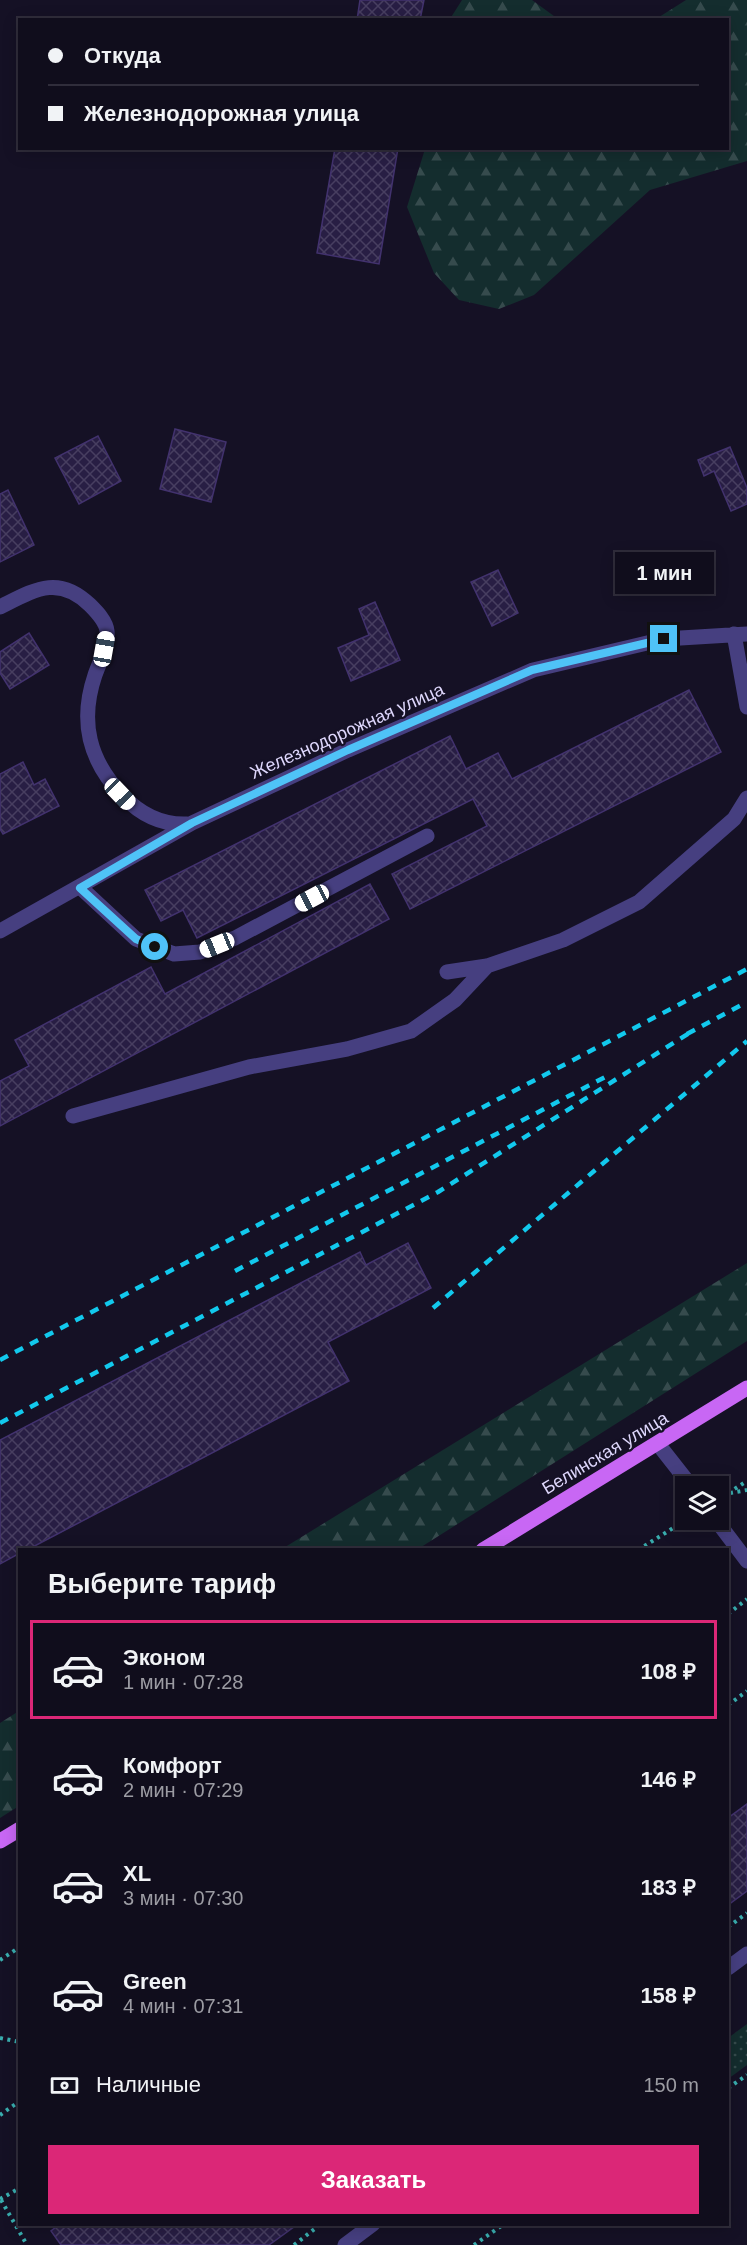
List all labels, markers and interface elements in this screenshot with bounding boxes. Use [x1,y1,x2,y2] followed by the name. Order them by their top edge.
[84,43,161,68] text: Откуда
[84,101,359,126] text: Железнодорожная улица
[614,552,714,594] callout: 1 мин
[637,562,692,584] text: 1 мин
[650,625,677,652] route end
[92,630,116,668] car
[247,679,448,783] street label: Железнодорожная улица
[101,775,139,813] car
[292,882,332,914] car
[197,930,237,960] car
[141,933,168,960] route start
[538,1407,672,1498] street label: Белинская улица
[675,1476,729,1530] map controls
[675,1476,729,1530] button: layers
[48,1569,276,1599] text: Выберите тариф
[51,1643,105,1697] icon: car
[123,1645,206,1670] text: Эконом
[640,1659,696,1684] text: 108 ₽
[123,1671,243,1693] text: 1 мин · 07:28
[51,1751,105,1805] icon: car
[123,1753,222,1778] text: Комфорт
[640,1767,696,1792] text: 146 ₽
[123,1779,243,1801] text: 2 мин · 07:29
[51,1859,105,1913] icon: car
[123,1861,151,1886] text: XL
[640,1875,696,1900] text: 183 ₽
[123,1887,243,1909] text: 3 мин · 07:30
[51,1967,105,2021] icon: car
[123,1969,187,1994] text: Green
[640,1983,696,2008] text: 158 ₽
[123,1995,243,2017] text: 4 мин · 07:31
[48,2069,81,2102] icon: cash
[96,2072,201,2097] text: Наличные
[643,2074,699,2096] text: 150 m
[48,2145,699,2214] button: Заказать

